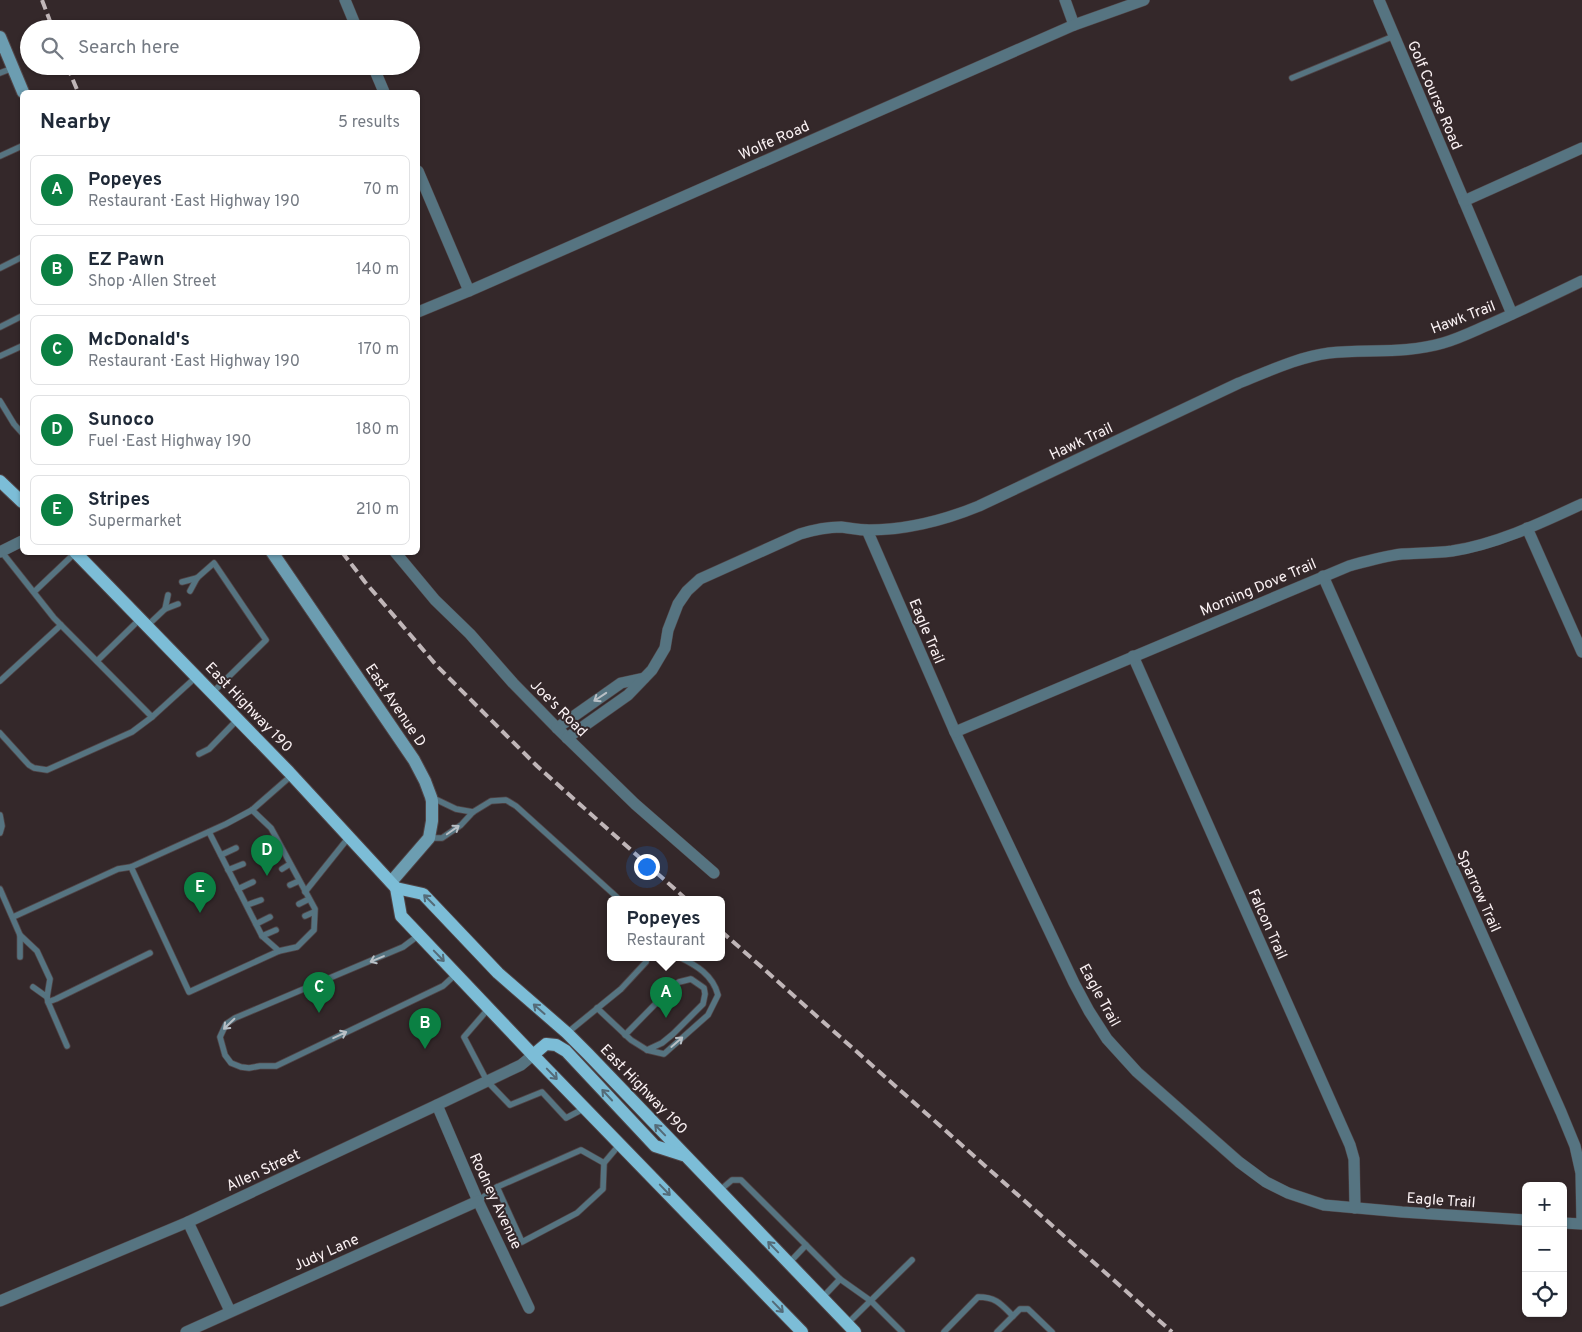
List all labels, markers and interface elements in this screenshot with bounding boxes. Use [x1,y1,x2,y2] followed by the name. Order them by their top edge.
[20,20,420,75] search box
[38,34,66,62] icon: search
[78,36,180,60] text: Search here
[1402,38,1465,153] street label: Golf Course Road
[40,109,111,136] text: Nearby
[338,113,400,133] text: 5 results
[736,117,813,165] street label: Wolfe Road
[88,168,162,192] text: Popeyes
[51,180,63,200] text: A
[364,180,399,200] text: 70 m
[88,192,300,212] text: Restaurant · East Highway 190
[88,248,164,272] text: EZ Pawn
[51,260,63,280] text: B
[356,260,399,280] text: 140 m
[88,272,216,292] text: Shop · Allen Street
[1428,297,1499,339] street label: Hawk Trail
[88,328,190,352] text: McDonald's
[52,340,62,360] text: C
[358,340,399,360] text: 170 m
[88,352,300,372] text: Restaurant · East Highway 190
[88,408,154,432] text: Sunoco
[1047,419,1116,465] street label: Hawk Trail
[51,420,63,440] text: D
[356,420,399,440] text: 180 m
[88,432,251,452] text: Fuel · East Highway 190
[88,488,150,512] text: Stripes
[52,500,62,520] text: E
[356,500,399,520] text: 210 m
[88,512,182,532] text: Supermarket
[1198,555,1320,621] street label: Morning Dove Trail
[903,596,948,667] street label: Eagle Trail
[200,659,296,757] street label: East Highway 190
[360,661,430,751] street label: East Avenue D
[525,676,591,742] street label: Joe's Road
[593,692,607,702] one-way arrow
[446,825,460,835] one-way arrow
[251,835,283,876] pin: D
[1451,848,1504,935] street label: Sparrow Trail
[634,854,660,880] your location
[184,872,216,913] pin: E
[1243,887,1291,963] street label: Falcon Trail
[422,894,435,906] one-way arrow
[607,896,725,961] popup
[627,907,701,931] text: Popeyes
[627,931,705,951] text: Restaurant
[433,950,445,963] one-way arrow
[370,954,385,964] one-way arrow
[1074,961,1124,1031] street label: Eagle Trail
[303,972,335,1013] pin: C
[650,977,682,1018] pin: A
[533,1004,546,1015] one-way arrow
[409,1008,441,1049] pin: B
[223,1018,235,1030] one-way arrow
[332,1030,347,1039] one-way arrow
[671,1036,684,1047] one-way arrow
[595,1041,691,1139] street label: East Highway 190
[546,1067,558,1080] one-way arrow
[601,1089,613,1102] one-way arrow
[654,1123,666,1136] one-way arrow
[224,1146,304,1197] street label: Allen Street
[464,1150,525,1253] street label: Rodney Avenue
[1522,1182,1567,1317] map controls
[1522,1182,1567,1227] button: +
[659,1184,671,1197] one-way arrow
[1406,1190,1476,1213] street label: Eagle Trail
[1522,1227,1567,1272] button: −
[291,1231,362,1276] street label: Judy Lane
[767,1240,779,1253] one-way arrow
[1522,1272,1567,1317] button: locate
[772,1301,784,1313] one-way arrow

